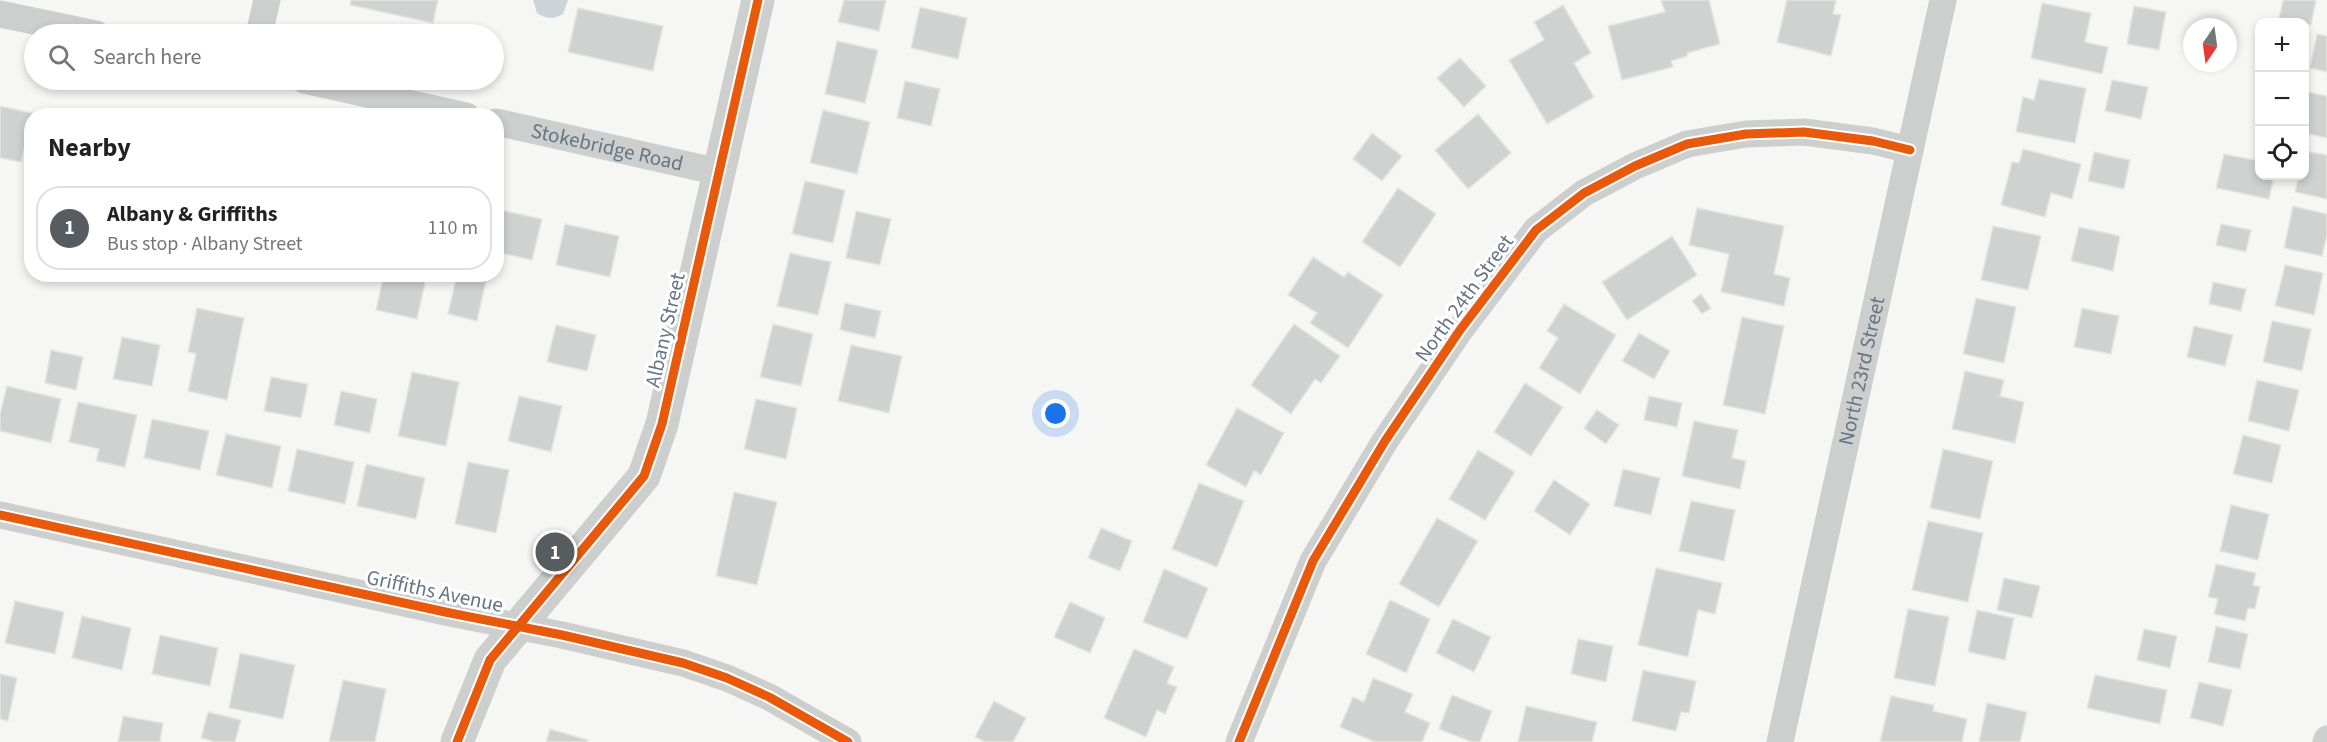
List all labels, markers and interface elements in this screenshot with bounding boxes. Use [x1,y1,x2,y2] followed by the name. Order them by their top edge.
[2183,18,2237,72] north arrow
[2255,18,2309,180] map controls
[2255,18,2309,72] button: +
[24,24,504,90] search box
[45,41,78,74] icon: search
[93,41,201,73] text: Search here
[2255,72,2309,126] button: −
[528,115,686,179] street label: Stokebridge Road
[2255,126,2309,180] button: locate
[48,129,131,166] text: Nearby
[107,198,278,230] text: Albany & Griffiths
[64,214,75,242] text: 1
[428,214,478,242] text: 110 m
[1407,228,1521,368] street label: North 24th Street
[107,230,303,258] text: Bus stop · Albany Street
[637,270,693,390] street label: Albany Street
[1831,294,1892,448] street label: North 23rd Street
[1041,399,1070,428] your location
[536,530,574,574] pin: 1
[364,562,506,620] street label: Griffiths Avenue

